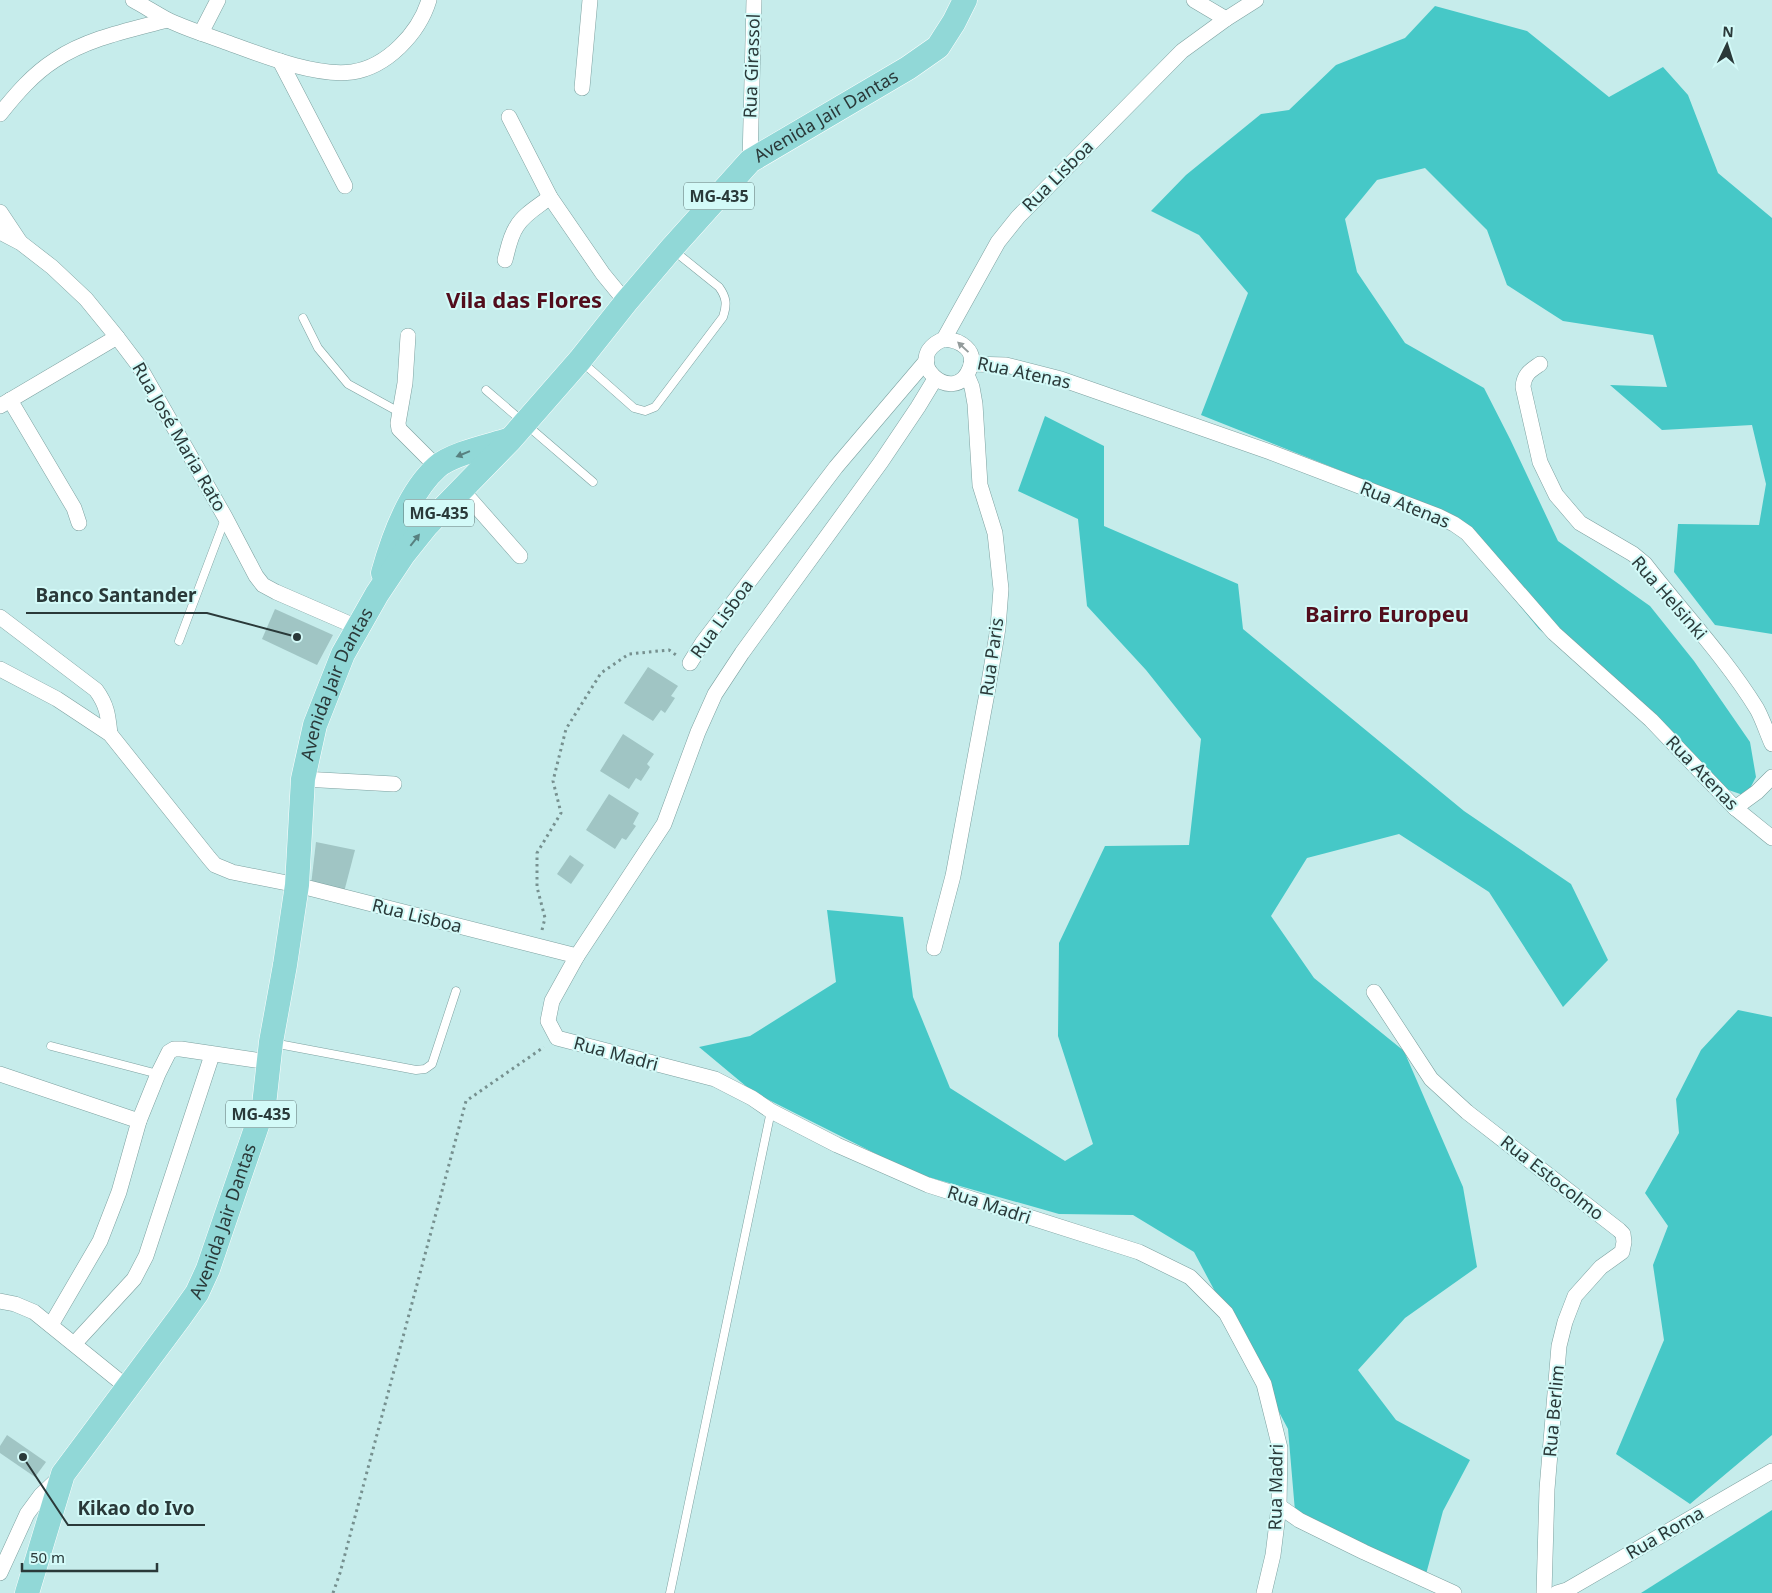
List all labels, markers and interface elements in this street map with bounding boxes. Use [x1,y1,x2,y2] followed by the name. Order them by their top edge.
[737,13,765,119] street label: Rua Girassol
[1702,20,1752,70] north arrow
[1722,22,1734,41] text: N
[749,63,902,167] street label: Avenida Jair Dantas
[1016,134,1098,216] street label: Rua Lisboa
[684,182,754,210] road number: MG-435
[446,284,602,314] district label: Vila das Flores
[956,341,969,352] one-way arrow
[975,350,1073,394] street label: Rua Atenas
[127,358,232,515] street label: Rua José Maria Rato
[456,451,471,458] one-way arrow
[1357,475,1454,533] street label: Rua Atenas
[404,499,474,526] road number: MG-435
[410,534,421,547] one-way arrow
[1627,550,1713,644] street label: Rua Helsinki
[684,574,758,663] street label: Rua Lisboa
[26,579,207,613] callout: Banco Santander
[35,582,197,608] text: Banco Santander
[1305,598,1469,628] district label: Bairro Europeu
[294,603,378,763] street label: Avenida Jair Dantas
[974,616,1008,698] street label: Rua Paris
[1661,730,1744,815] street label: Rua Atenas
[370,892,465,938] street label: Rua Lisboa
[571,1030,661,1076] street label: Rua Madri
[226,1100,296,1128] road number: MG-435
[1496,1129,1609,1225] street label: Rua Estocolmo
[183,1140,261,1303] street label: Avenida Jair Dantas
[944,1179,1034,1229] street label: Rua Madri
[1537,1364,1569,1458] street label: Rua Berlim
[1262,1443,1288,1531] street label: Rua Madri
[68,1491,205,1525] callout: Kikao do Ivo
[77,1495,195,1521] text: Kikao do Ivo
[1621,1500,1708,1564] street label: Rua Roma
[22,1540,158,1572] scale bar
[30,1547,65,1567] text: 50 m

